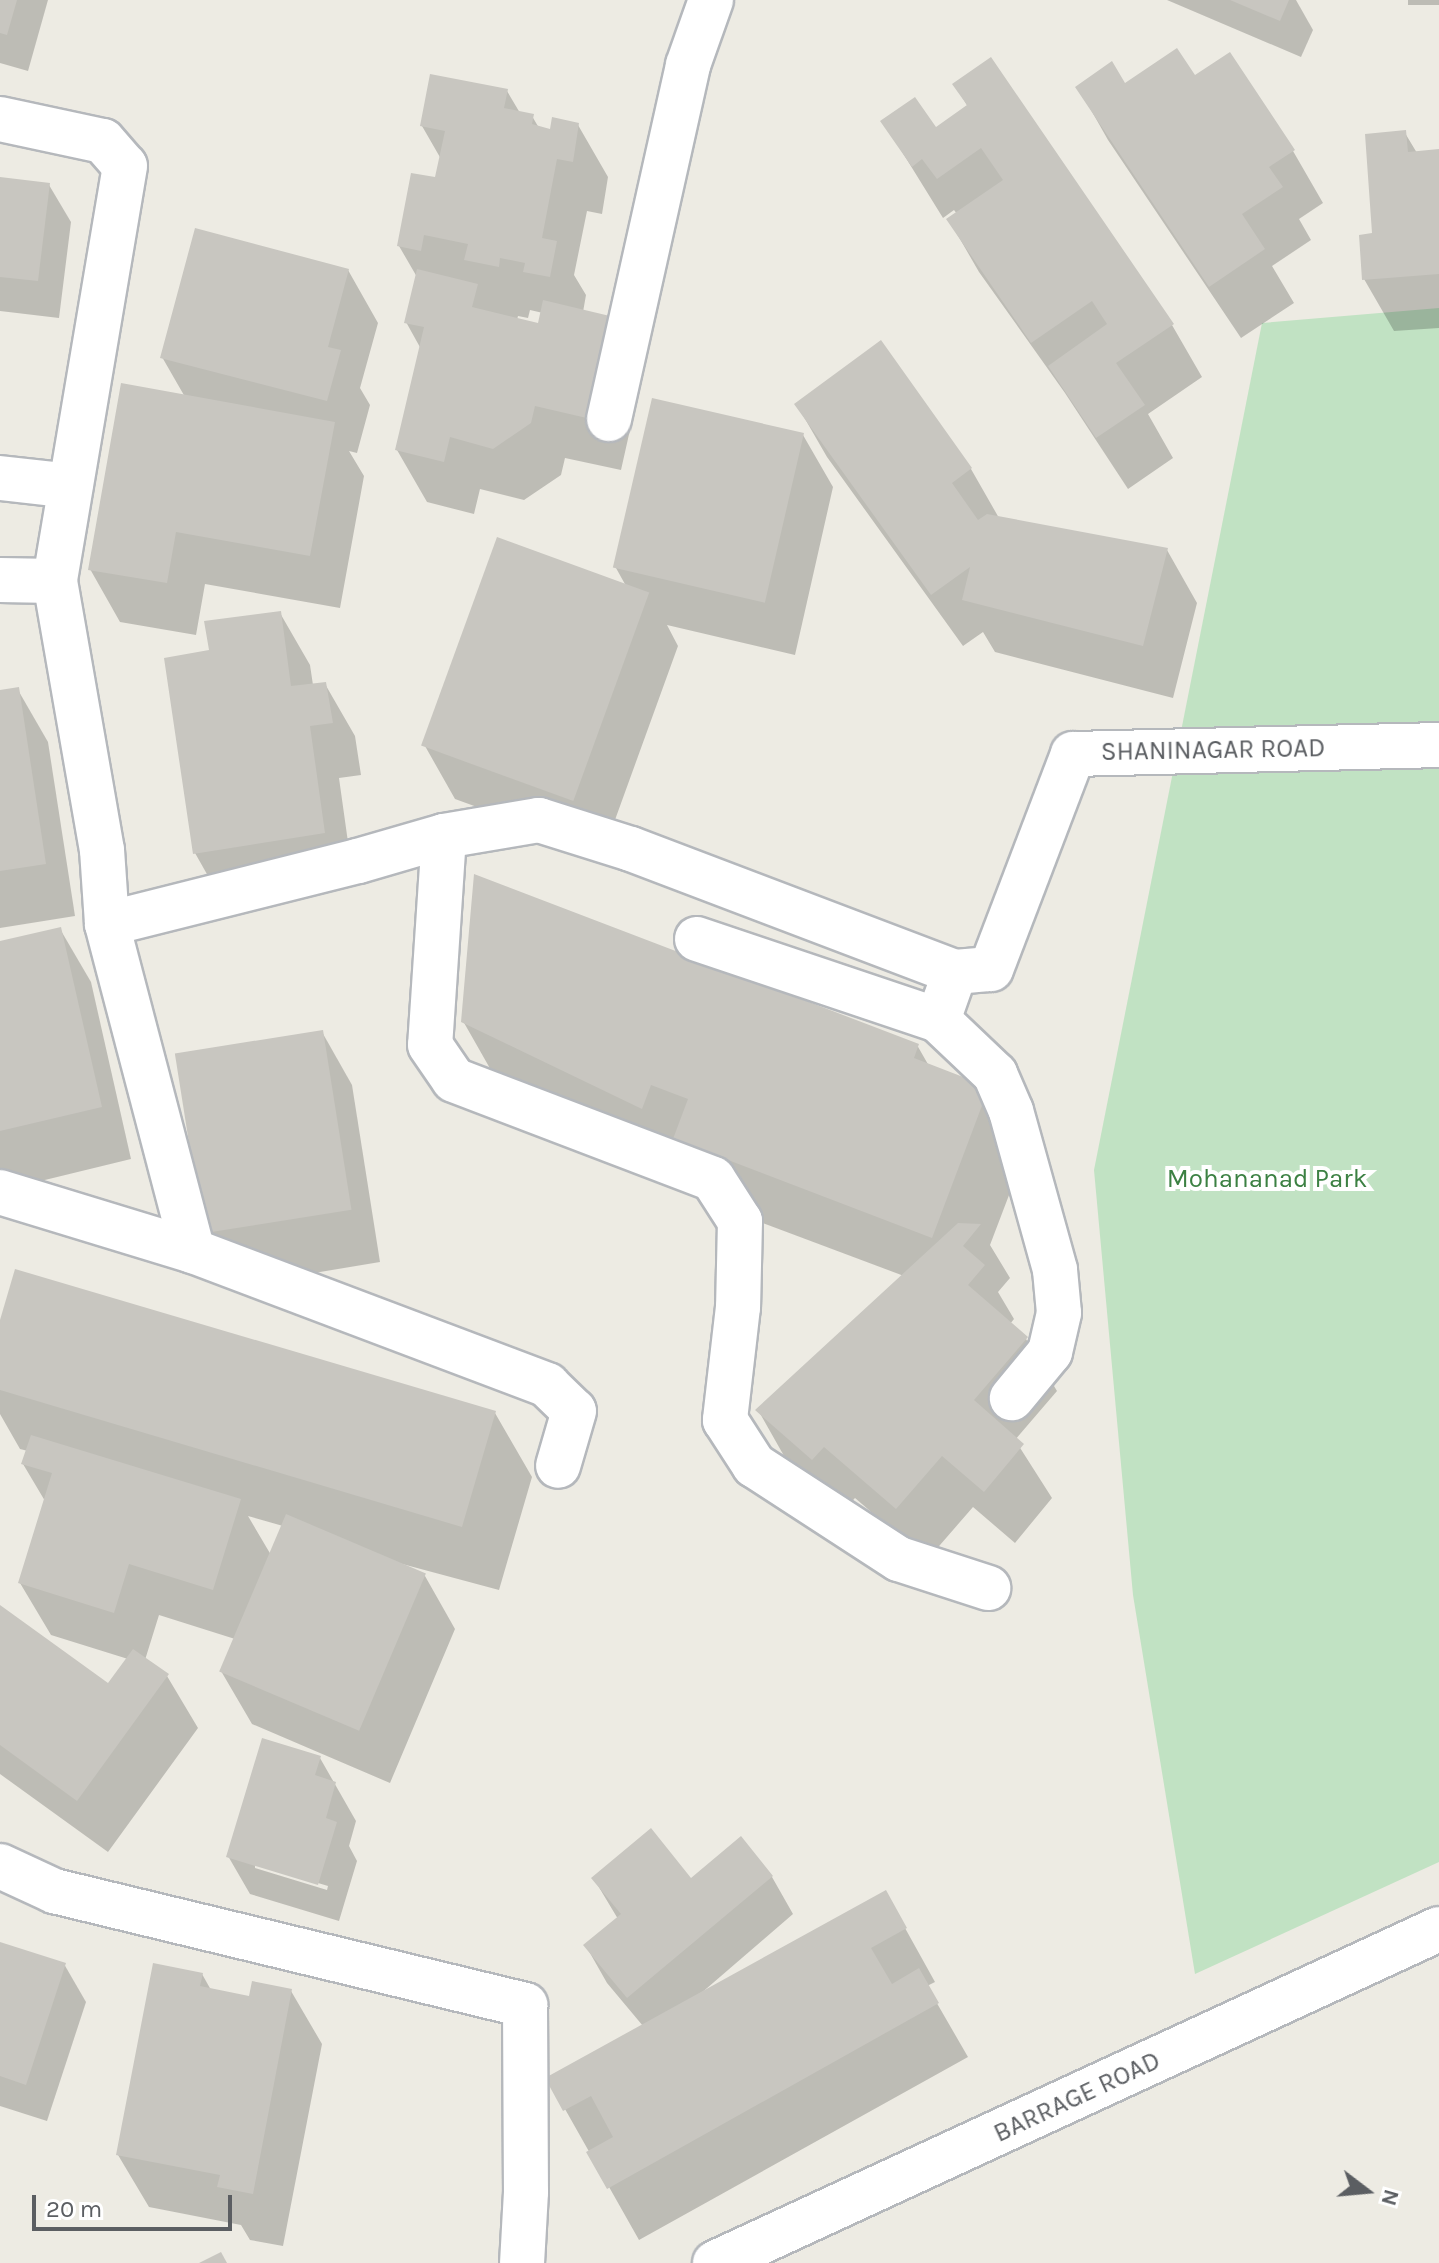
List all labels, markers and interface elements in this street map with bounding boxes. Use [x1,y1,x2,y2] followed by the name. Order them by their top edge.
[1101,732,1325,768] street label: SHANINAGAR ROAD
[1167,1163,1367,1195] park label: Mohananad Park
[989,2045,1165,2149] street label: BARRAGE ROAD
[1327,2151,1407,2231] north arrow
[36,2179,236,2229] scale bar
[1375,2186,1405,2209] text: N
[46,2195,102,2223] text: 20 m

